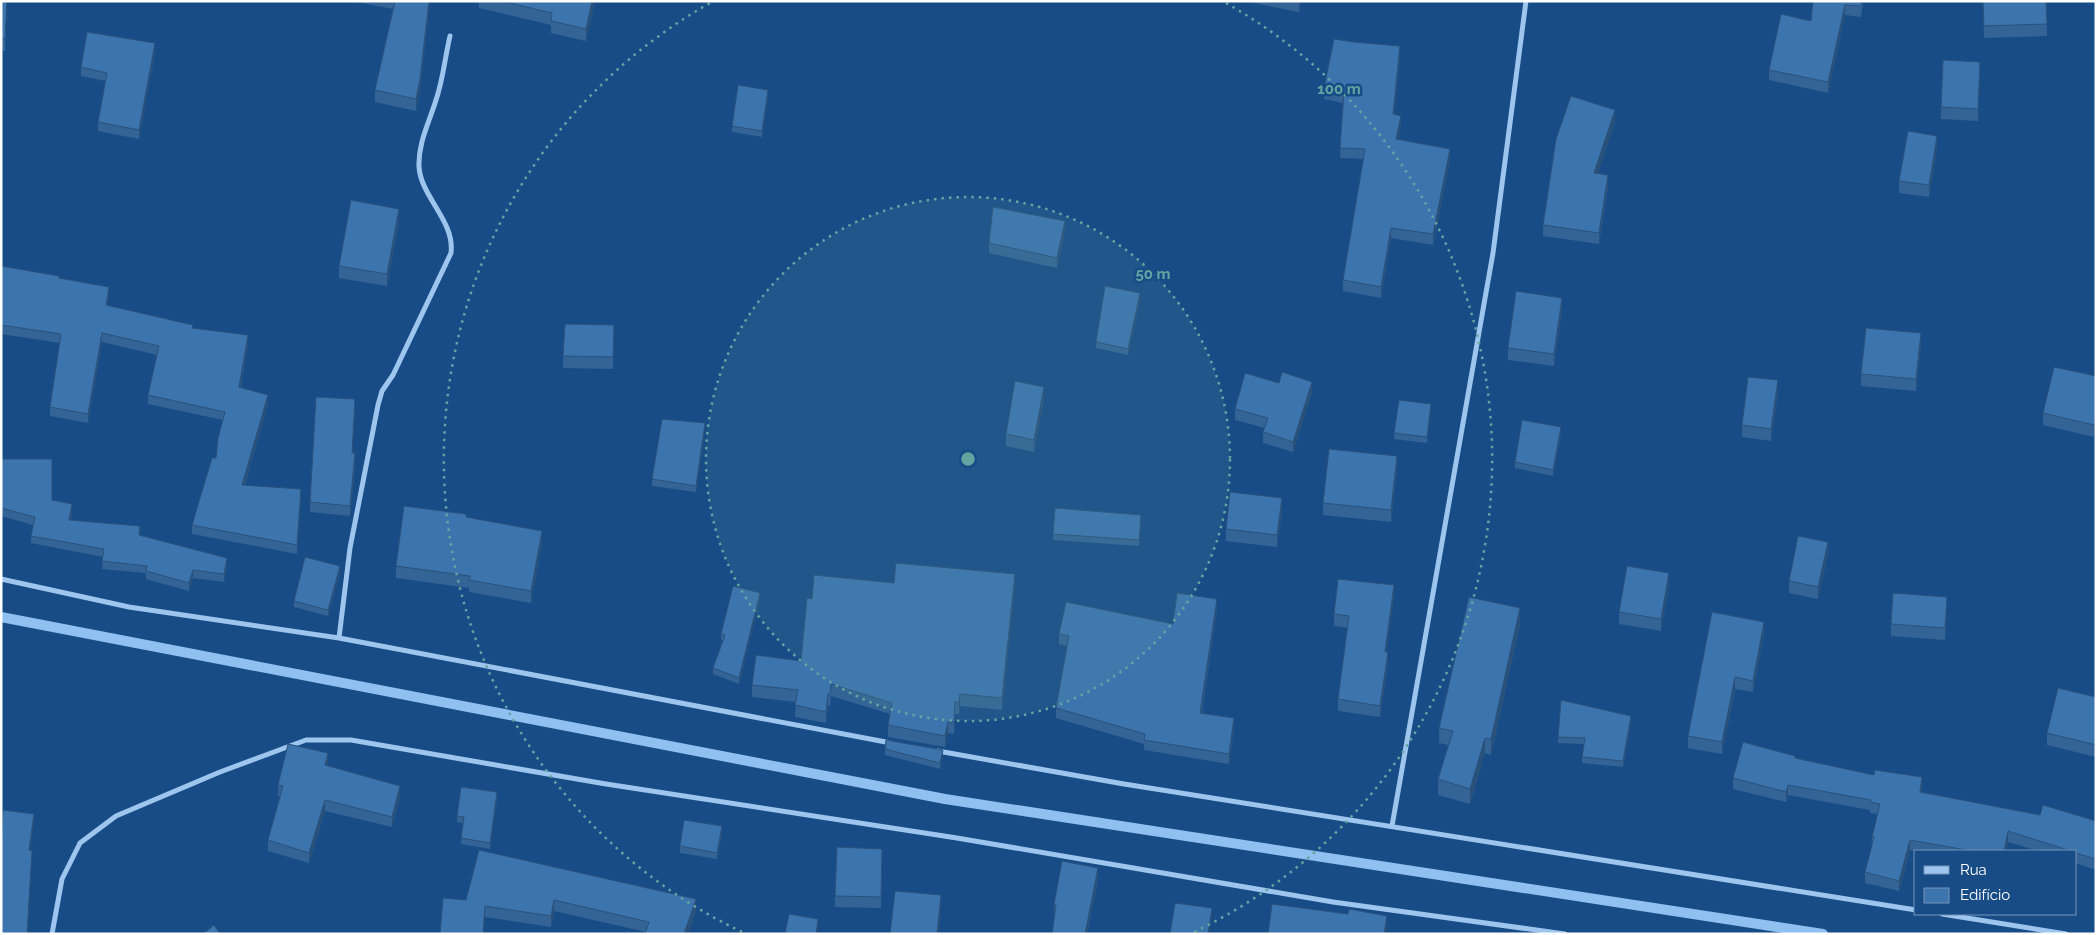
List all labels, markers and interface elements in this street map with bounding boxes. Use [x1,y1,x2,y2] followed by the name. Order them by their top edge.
[1317,80,1361,98] text: 100 m
[1135,265,1171,283] text: 50 m
[959,450,977,468] centre of rings
[1914,850,2077,915] legend
[1960,861,1987,879] text: Rua
[1960,886,2010,904] text: Edifício

